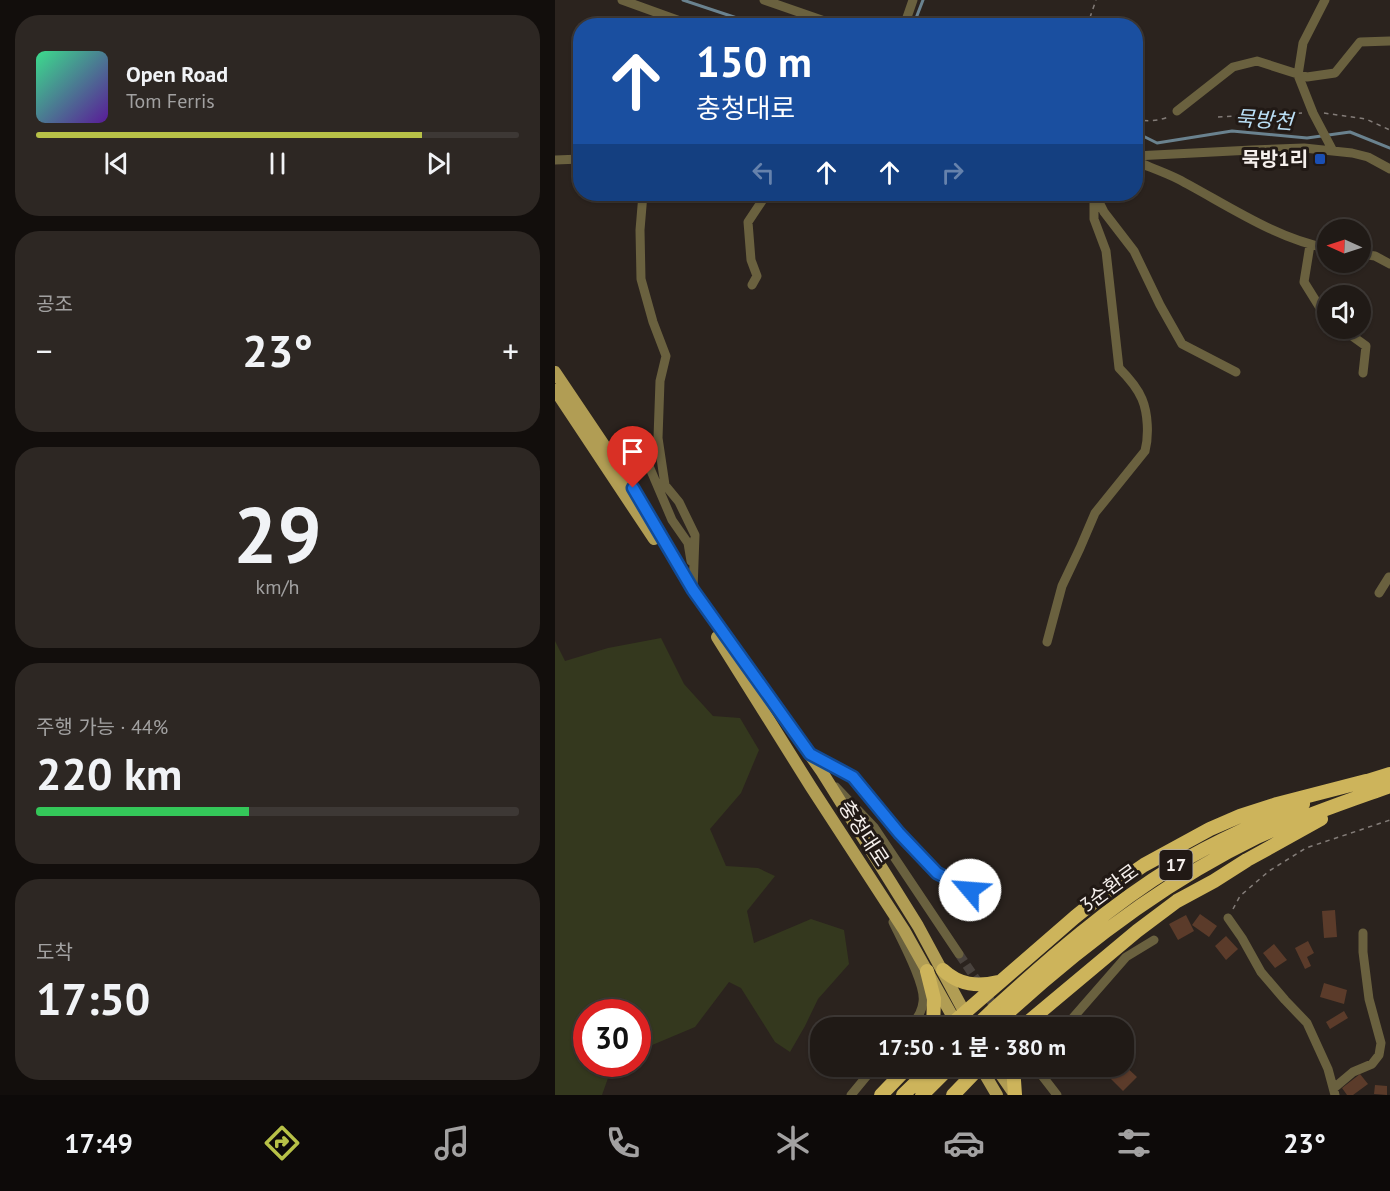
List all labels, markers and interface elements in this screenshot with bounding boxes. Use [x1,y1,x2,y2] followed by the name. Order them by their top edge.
[696,34,812,89] text: 150 m
[597,42,675,120] icon: ahead
[126,60,228,88] text: Open Road
[126,88,215,114] text: Tom Ferris
[696,91,795,125] text: 충청대로
[1234,104,1297,135] water label: 묵방천
[1241,146,1308,172] place label: 묵방1리
[100,147,133,180] icon: previous
[261,147,294,180] icon: pause
[422,147,455,180] icon: next
[1313,152,1327,166] marker: 묵방1리
[747,156,780,189] icon: left
[810,156,843,189] icon: ahead
[873,156,906,189] icon: ahead
[936,156,969,189] icon: right
[1317,219,1371,273] north arrow
[1317,219,1371,339] map controls
[1317,285,1371,339] button: sound
[36,291,73,317] text: 공조
[242,321,313,379] text: 23°
[36,329,53,372] text: −
[502,329,519,372] text: +
[607,426,658,488] pin
[616,435,649,468] icon: arrive
[233,484,322,585] text: 29
[256,574,299,600] text: km/h
[36,714,168,740] text: 주행 가능 · 44%
[36,744,182,802] text: 220 km
[833,795,895,871] street label: 충청대로
[1159,850,1193,880] road number: 17
[938,858,1002,922] position arrow
[1075,858,1143,918] street label: 3순환로
[36,939,73,965] text: 도착
[36,969,150,1027] text: 17:50
[573,999,651,1077] speed limit sign: 30
[878,1033,1066,1061] text: 17:50 · 1 분 · 380 m
[261,1122,303,1164] icon: directions
[431,1122,473,1164] icon: music
[602,1122,644,1164] icon: phone
[772,1122,814,1164] icon: climate
[943,1122,985,1164] icon: car
[1113,1122,1155,1164] icon: filters
[64,1126,133,1160] text: 17:49
[1283,1126,1326,1160] text: 23°

